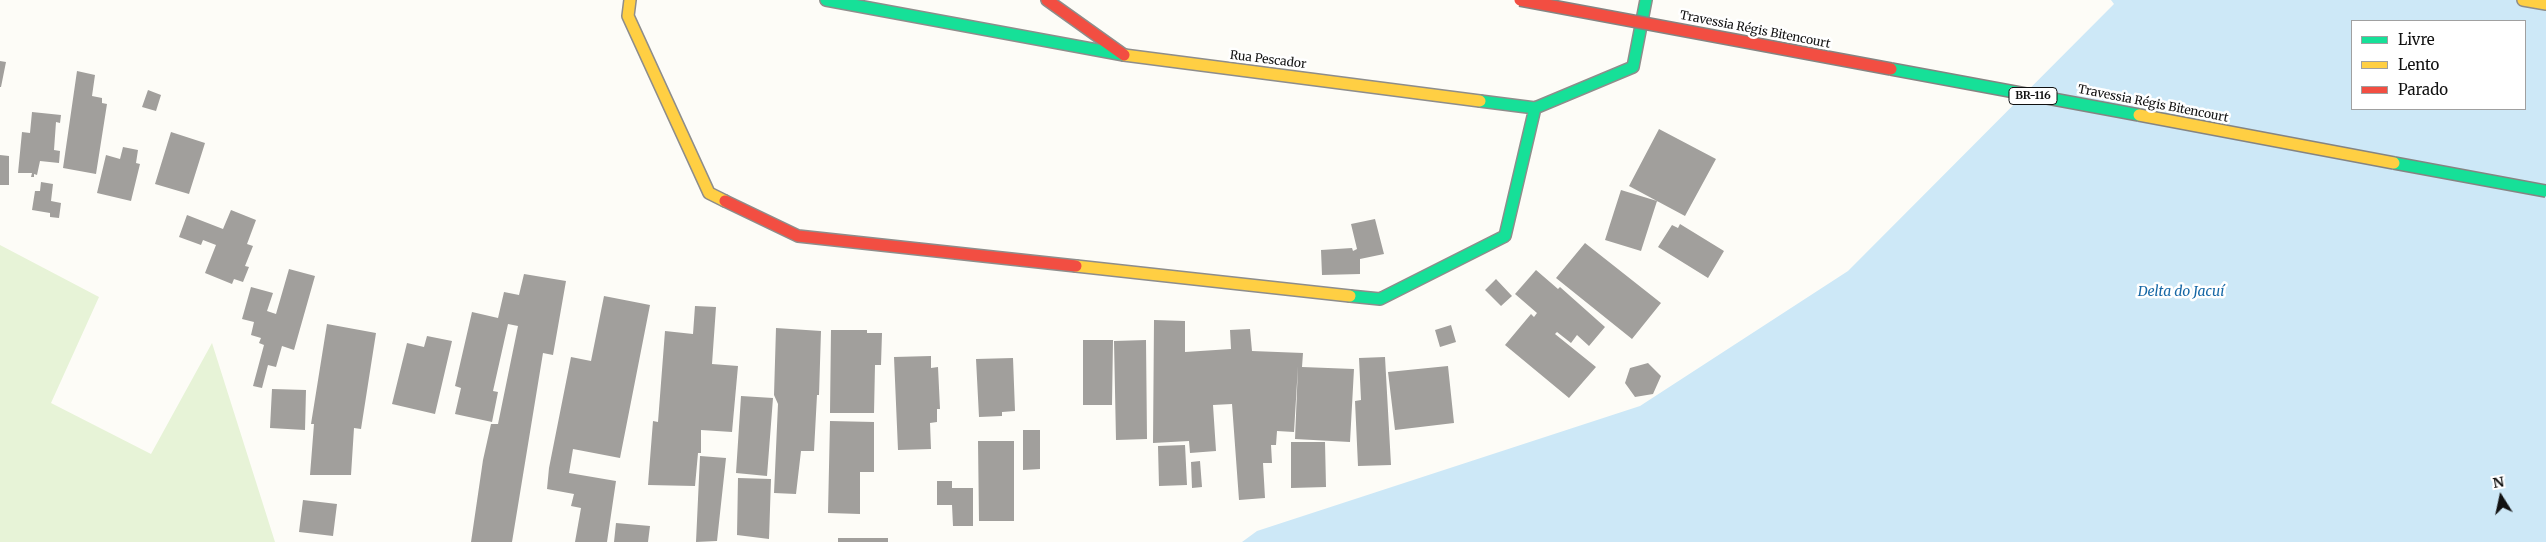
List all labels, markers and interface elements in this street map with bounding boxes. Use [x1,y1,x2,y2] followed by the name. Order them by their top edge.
[1678,8,1832,52] street label: Travessia Régis Bitencourt
[2351,20,2526,110] legend
[2398,30,2435,49] text: Livre
[1229,48,1307,72] street label: Rua Pescador
[2398,55,2439,74] text: Lento
[2398,80,2448,99] text: Parado
[2076,82,2230,126] street label: Travessia Régis Bitencourt
[2009,88,2057,104] road number: BR-116
[2138,284,2224,300] water label: Delta do Jacuí
[2476,472,2526,522] north arrow
[2491,472,2505,492] text: N

